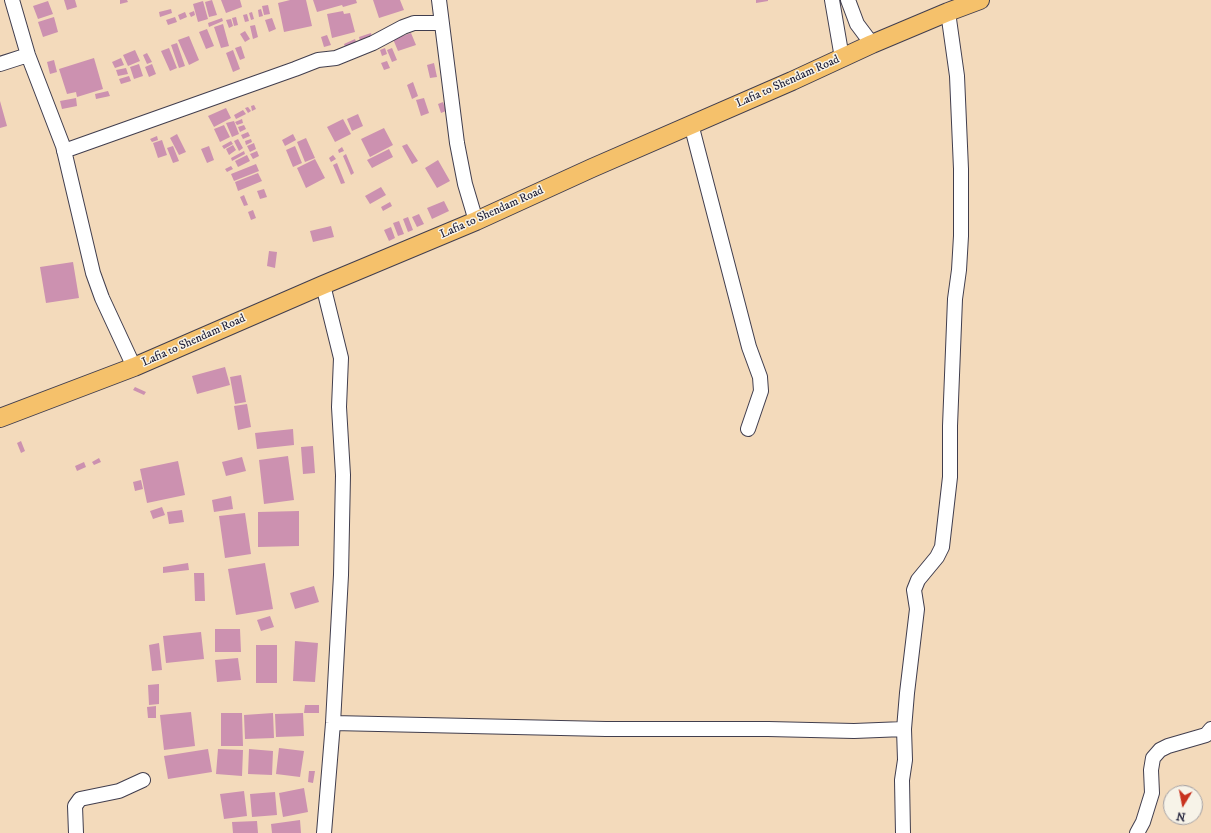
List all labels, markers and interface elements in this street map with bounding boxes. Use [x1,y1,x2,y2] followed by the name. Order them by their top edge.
[734,53,842,111] street label: Lafia to Shendam Road
[438,184,546,242] street label: Lafia to Shendam Road
[140,312,248,370] street label: Lafia to Shendam Road
[1163,785,1203,825] north arrow
[1175,808,1187,824] text: N

